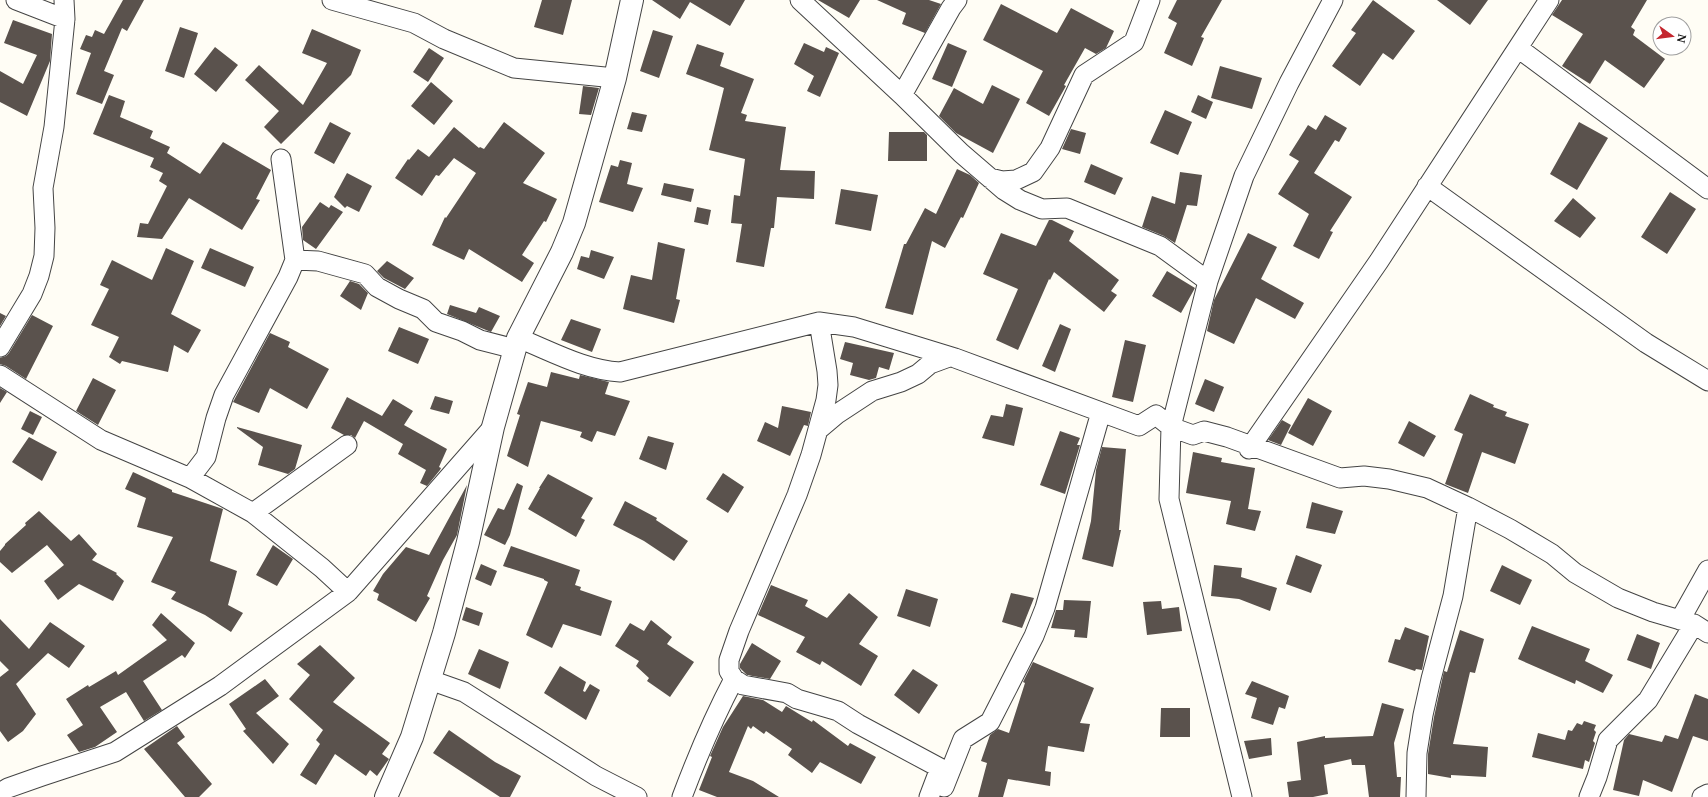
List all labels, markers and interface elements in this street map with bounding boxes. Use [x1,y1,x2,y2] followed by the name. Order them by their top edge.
[1652,16,1692,56] north arrow
[1674,33,1691,45] text: N

